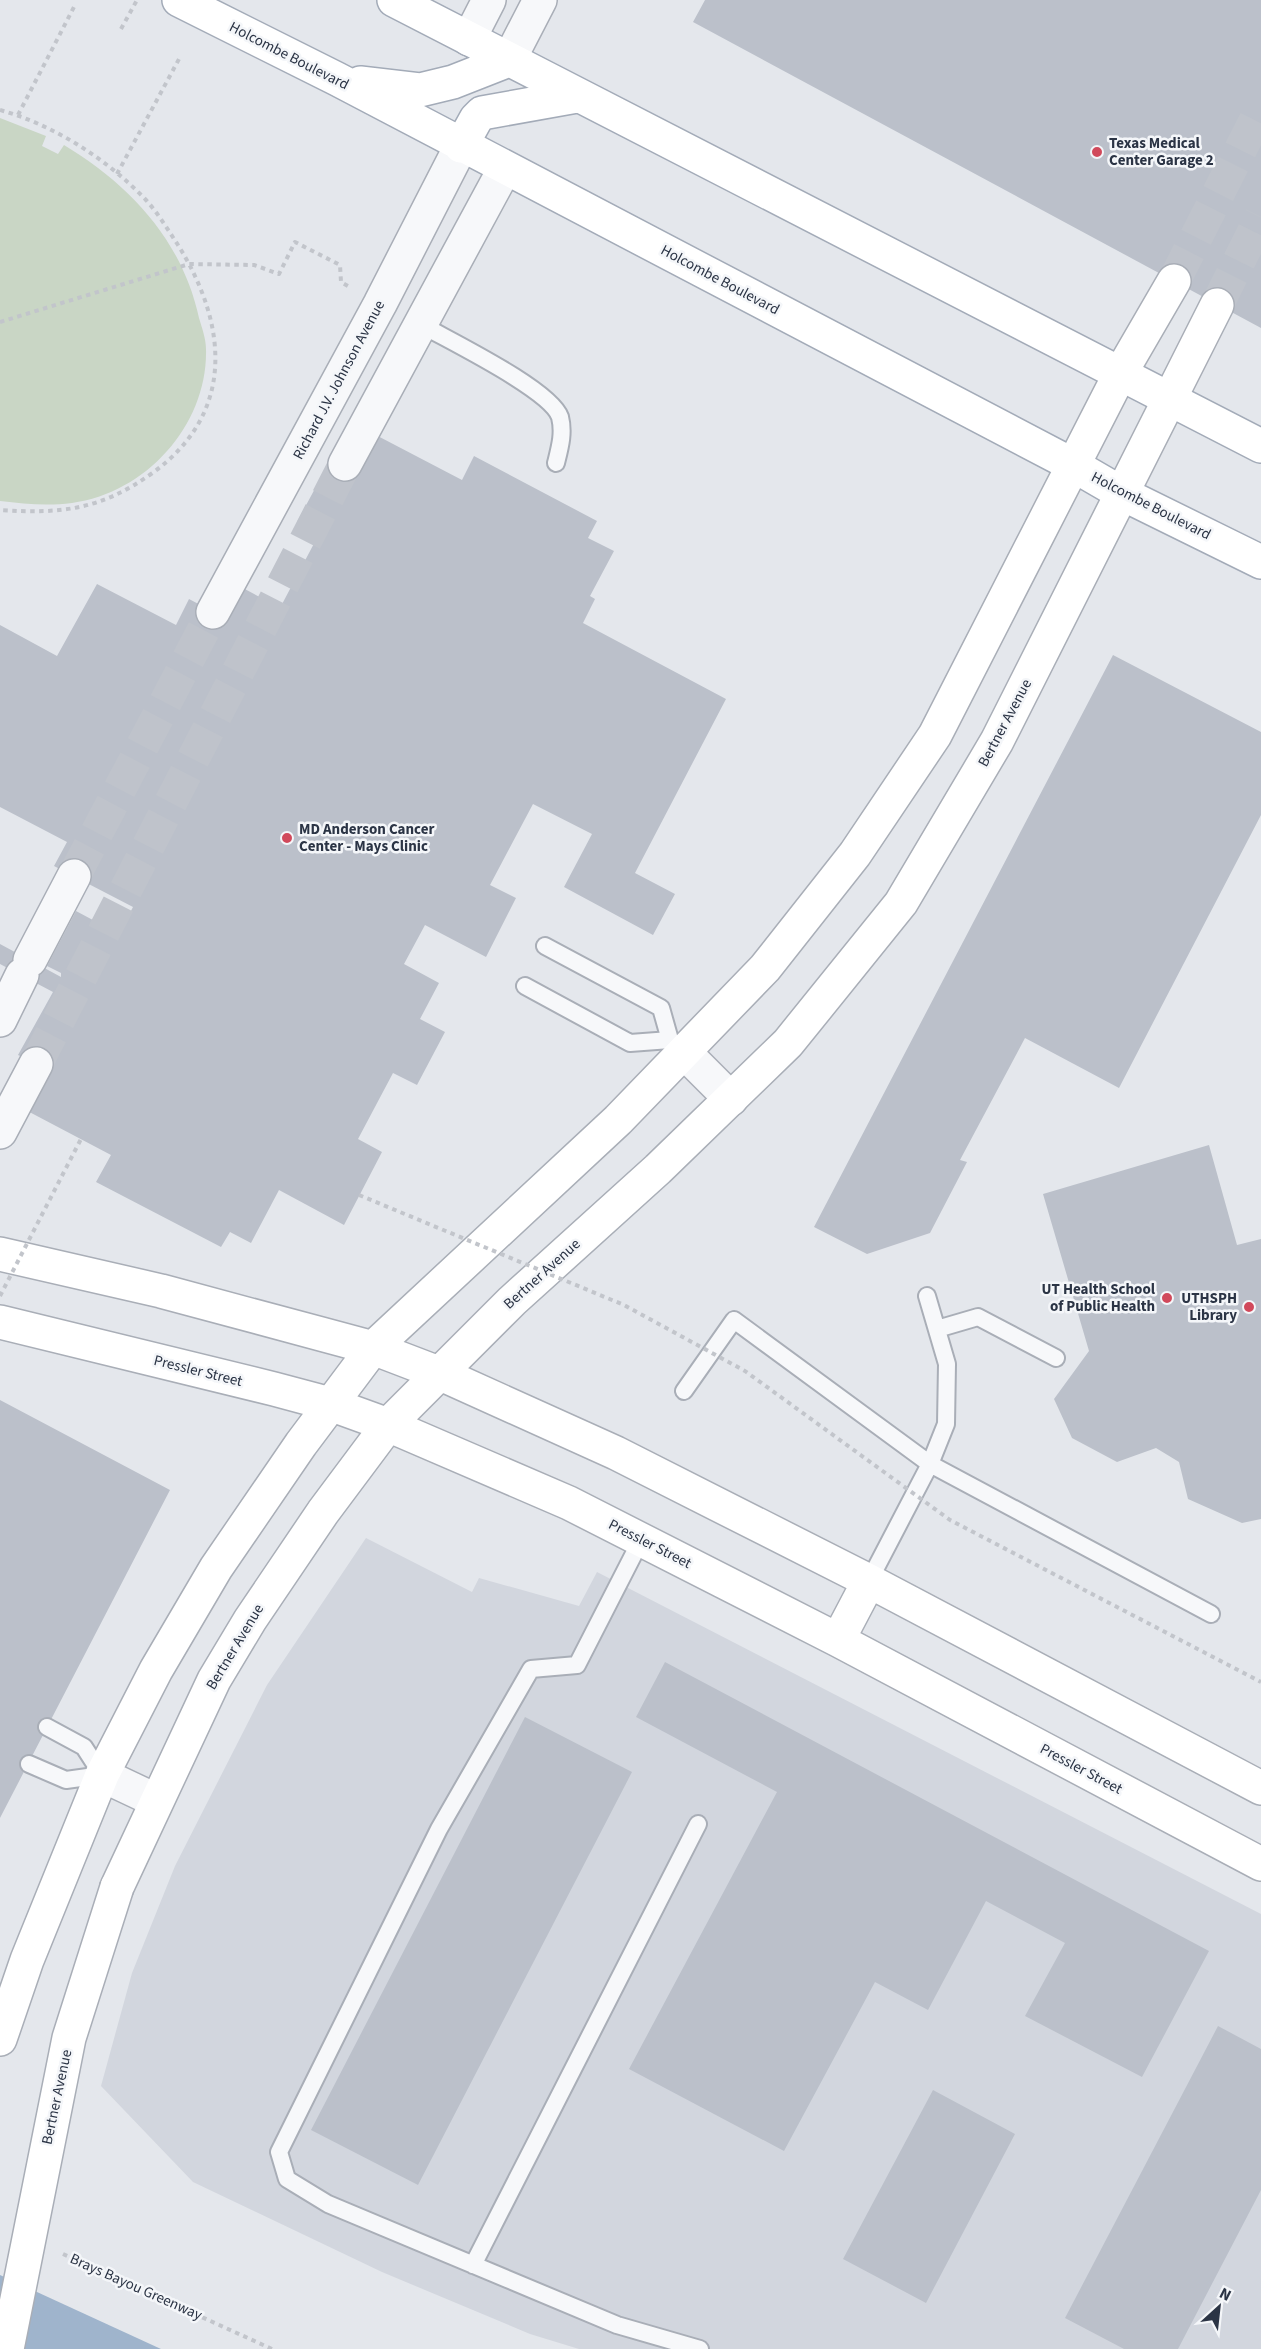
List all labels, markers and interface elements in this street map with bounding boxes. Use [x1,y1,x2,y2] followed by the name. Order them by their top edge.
[226,17,352,95] street label: Holcombe Boulevard
[1109,133,1214,171] place label: Texas Medical Center Garage 2
[1090,145,1104,159] marker: Texas Medical Center Garage 2
[657,240,783,320] street label: Holcombe Boulevard
[288,297,390,463] street label: Richard J.V. Johnson Avenue
[1088,467,1214,545] street label: Holcombe Boulevard
[973,675,1037,771] street label: Bertner Avenue
[299,819,434,857] place label: MD Anderson Cancer Center - Mays Clinic
[280,831,294,845] marker: MD Anderson Cancer Center - Mays Clinic
[499,1234,585,1314] street label: Bertner Avenue
[1042,1279,1156,1317] place label: UT Health School of Public Health
[1181,1288,1237,1326] place label: UTHSPH Library
[1160,1291,1174,1305] marker: UT Health School of Public Health
[1242,1300,1256,1314] marker: UTHSPH Library
[152,1350,244,1392] street label: Pressler Street
[605,1514,695,1574] street label: Pressler Street
[201,1600,269,1694] street label: Bertner Avenue
[1036,1738,1126,1800] street label: Pressler Street
[37,2048,77,2146] street label: Bertner Avenue
[67,2248,205,2326] street label: Brays Bayou Greenway
[1189,2277,1249,2337] north arrow
[1216,2282,1235,2307] text: N

